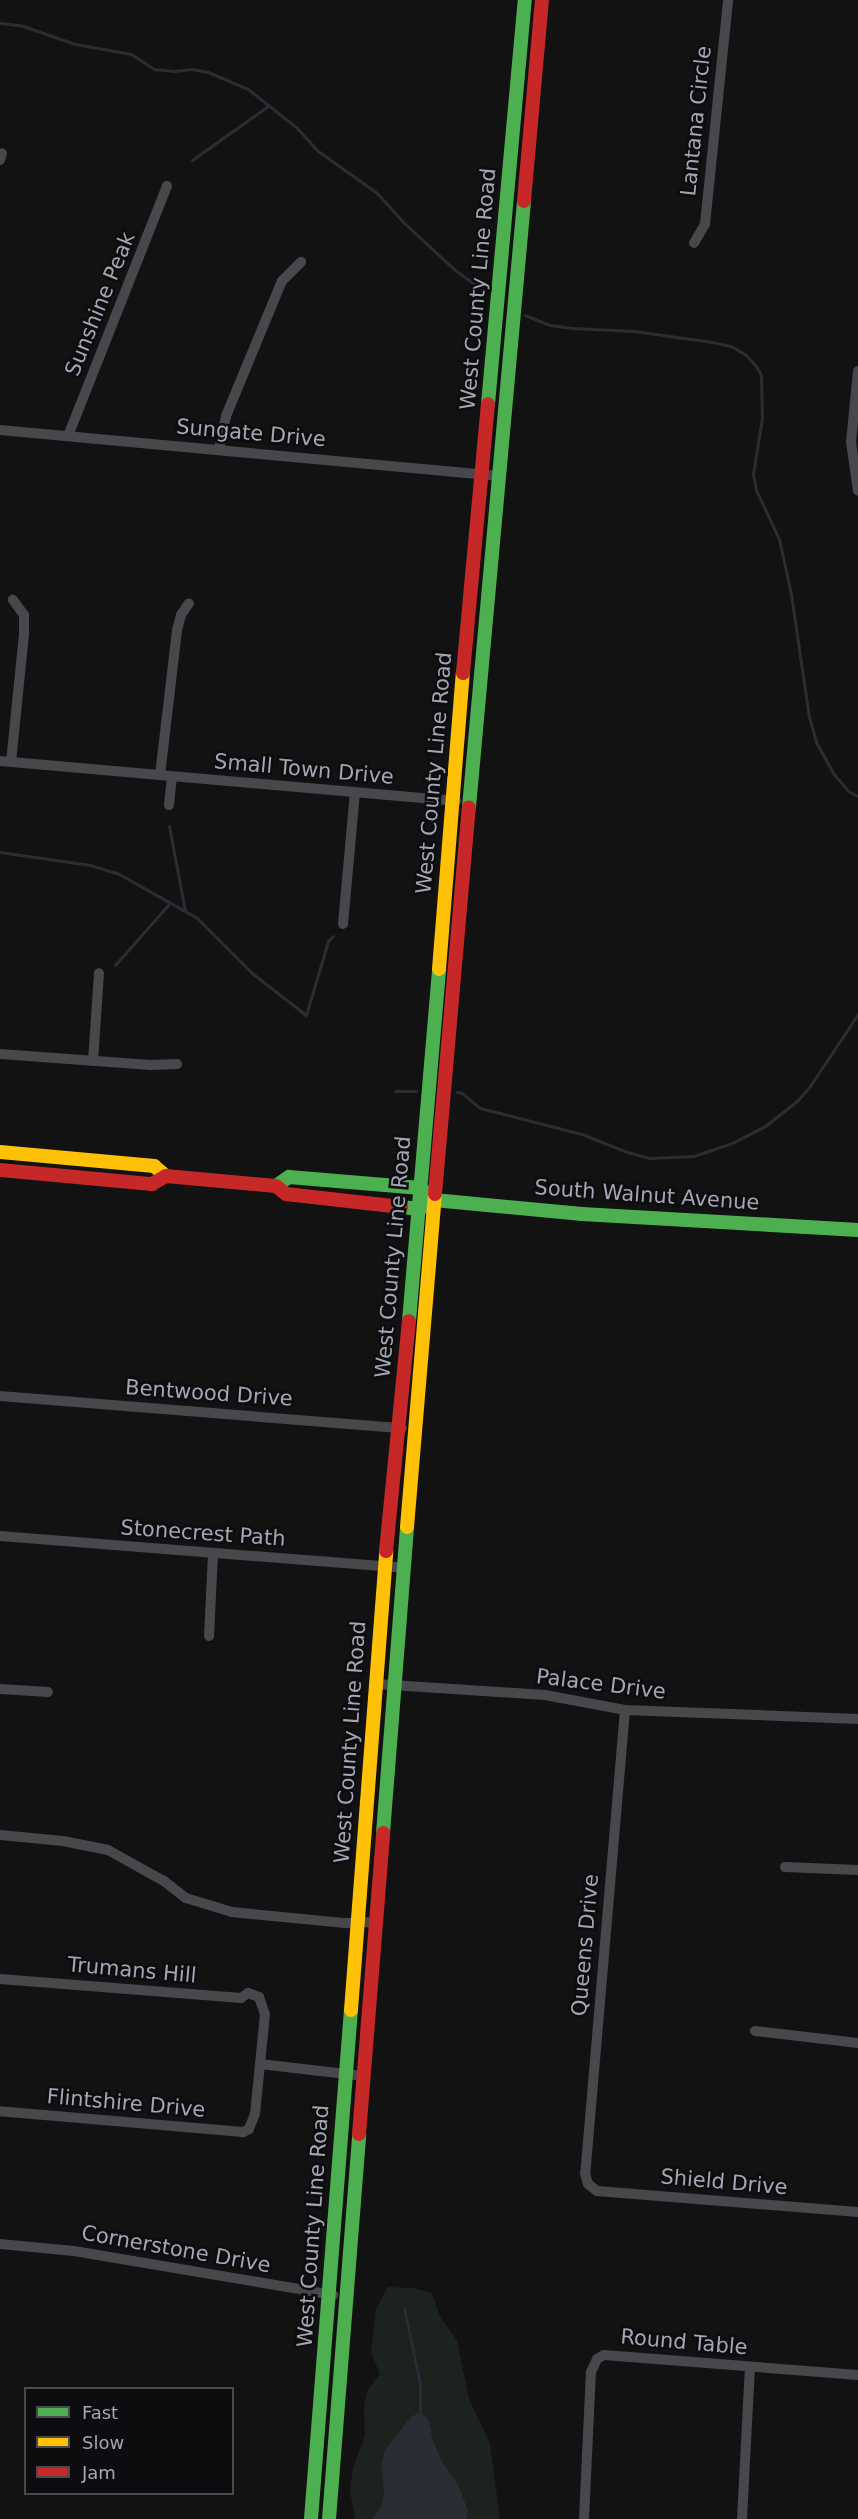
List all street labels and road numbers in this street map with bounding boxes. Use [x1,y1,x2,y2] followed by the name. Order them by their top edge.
[676,45,716,197] street label: Lantana Circle
[455,167,501,411] street label: West County Line Road
[60,228,140,380] street label: Sunshine Peak
[175,414,327,452] street label: Sungate Drive
[411,651,457,895] street label: West County Line Road
[213,749,395,789] street label: Small Town Drive
[370,1135,416,1379] street label: West County Line Road
[534,1175,760,1215] street label: South Walnut Avenue
[124,1375,294,1411] street label: Bentwood Drive
[120,1515,286,1551] street label: Stonecrest Path
[329,1620,371,1864] street label: West County Line Road
[535,1664,667,1704] street label: Palace Drive
[566,1873,604,2017] street label: Queens Drive
[67,1952,197,1988] street label: Trumans Hill
[46,2084,206,2122] street label: Flintshire Drive
[292,2104,334,2348] street label: West County Line Road
[660,2164,788,2200] street label: Shield Drive
[79,2220,273,2278] street label: Cornerstone Drive
[619,2324,749,2360] street label: Round Table

